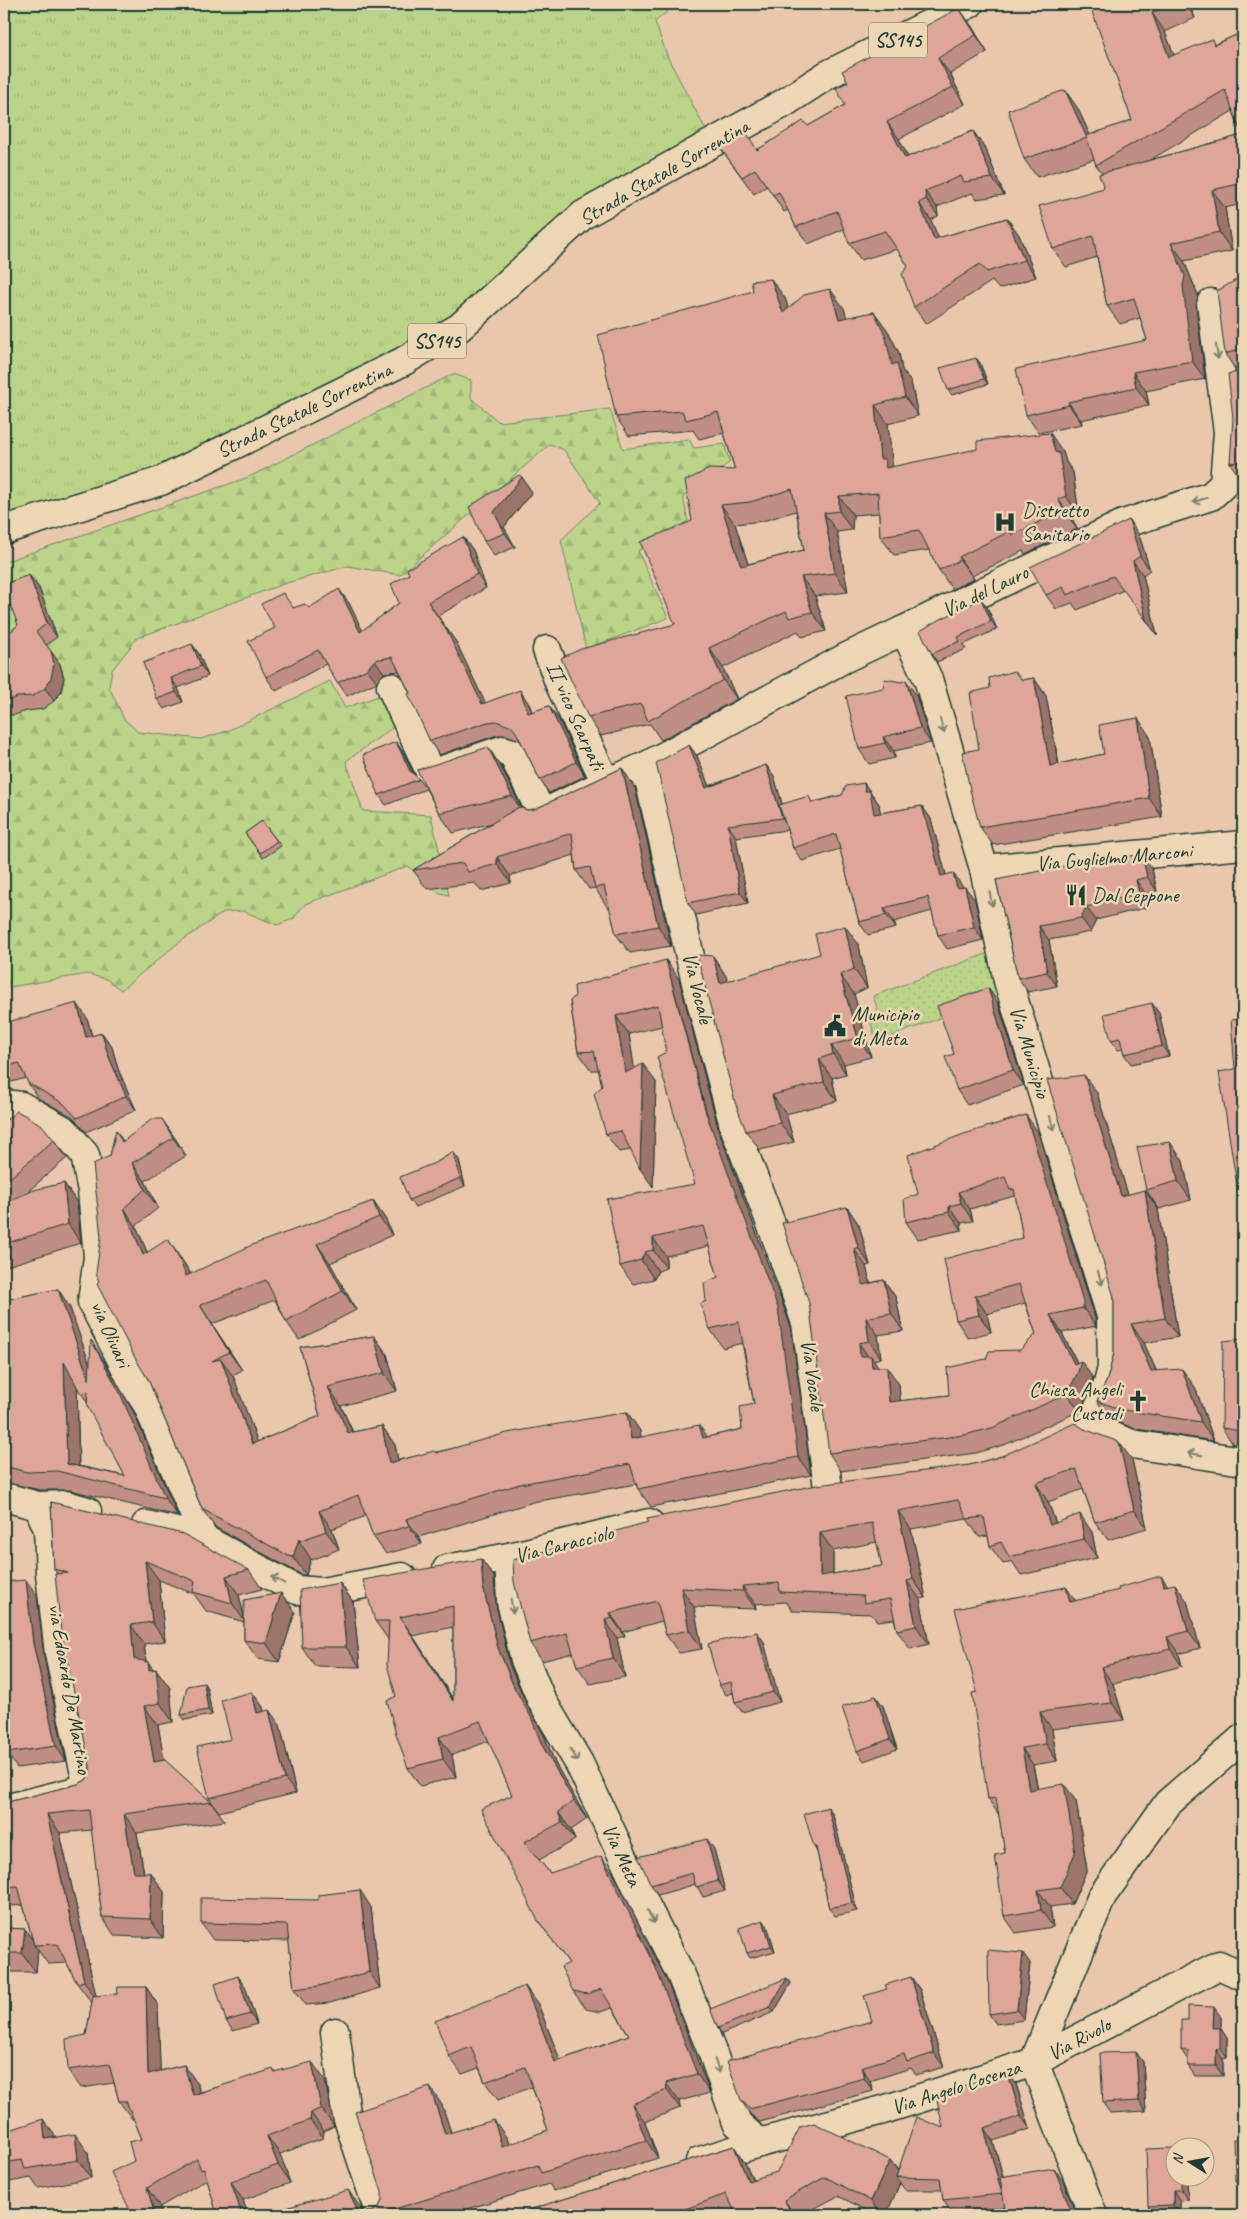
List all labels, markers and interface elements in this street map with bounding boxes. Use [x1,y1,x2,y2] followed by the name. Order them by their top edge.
[869,22,927,58] road number: SS145
[574,112,756,231] street label: Strada Statale Sorrentina
[408,324,466,358] road number: SS145
[1212,343,1222,359] one-way arrow
[212,355,398,464] street label: Strada Statale Sorrentina
[1192,496,1208,505] one-way arrow
[1022,497,1092,547] place label: Distretto Sanitario
[992,509,1018,535] hospital icon: Distretto Sanitario
[938,558,1034,623] street label: Via del Lauro
[541,658,613,777] street label: II vico Scarpati
[937,717,947,733] one-way arrow
[1035,837,1196,877] street label: Via Guglielmo Marconi
[1063,882,1089,908] restaurant icon: Dal Ceppone
[1092,882,1181,908] place label: Dal Ceppone
[986,890,996,906] one-way arrow
[677,950,720,1027] street label: Via Vocale
[852,1001,921,1051] place label: Municipio di Meta
[1004,1003,1057,1103] street label: Via Municipio
[822,1013,848,1039] public building icon: Municipio di Meta
[1048,1115,1057,1130] one-way arrow
[1095,1270,1105,1286] one-way arrow
[85,1297,138,1374] street label: via Olivari
[795,1338,831,1414] street label: Via Vocale
[1029,1376,1125,1426] place label: Chiesa Angeli Custodi
[1125,1388,1151,1414] church icon: Chiesa Angeli Custodi
[1187,1448,1203,1458] one-way arrow
[512,1519,617,1569] street label: Via Caracciolo
[271,1575,286,1585] one-way arrow
[508,1597,518,1613] one-way arrow
[42,1602,98,1778] street label: via Edoardo De Martino
[570,1747,580,1761] one-way arrow
[596,1820,648,1892] street label: Via Meta
[647,1909,656,1924] one-way arrow
[1043,2010,1117,2066] street label: Via Rivolo
[888,2053,1026,2120] street label: Via Angelo Cosenza
[713,2057,722,2073] one-way arrow
[1164,2136,1214,2186] north arrow
[1169,2151,1187,2165] text: N

